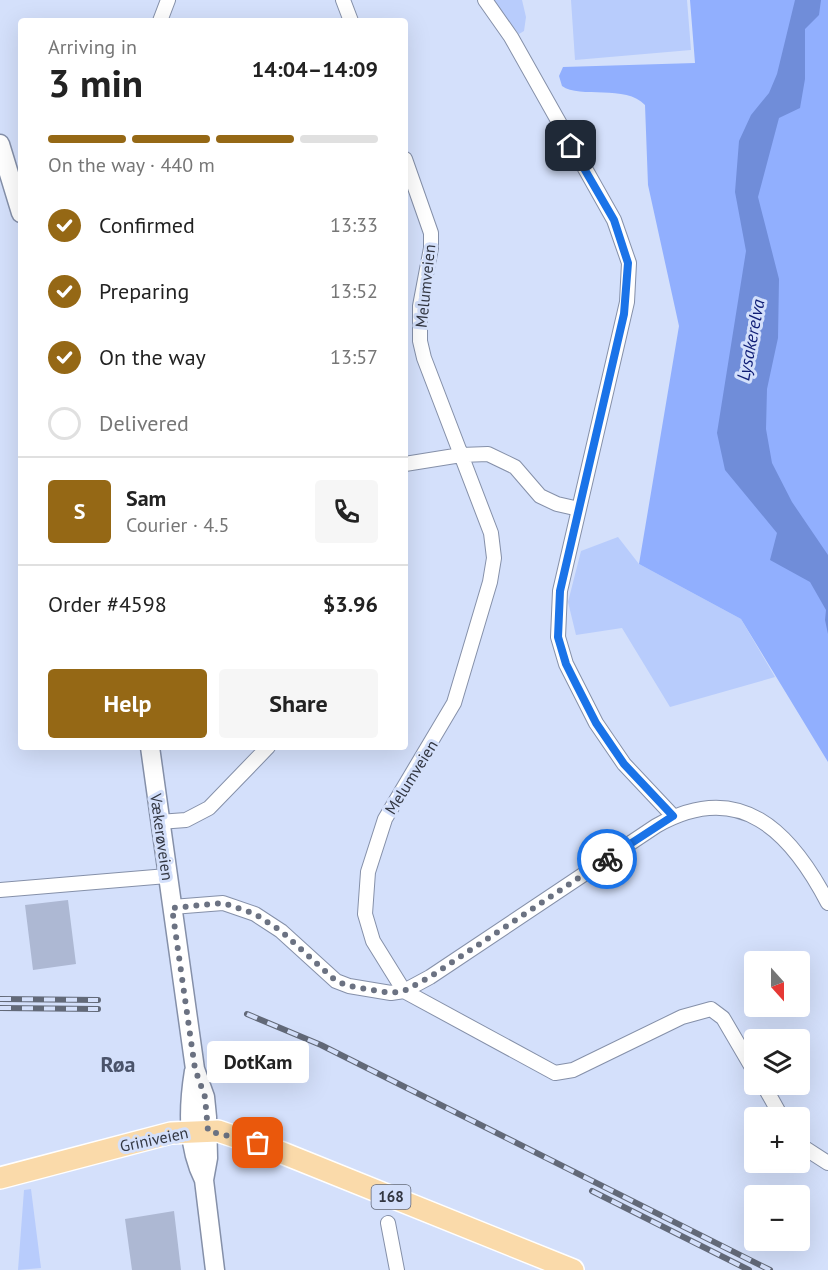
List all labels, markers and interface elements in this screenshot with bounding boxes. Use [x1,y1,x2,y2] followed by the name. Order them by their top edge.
[48,34,137,60] text: Arriving in
[252,55,378,83] text: 14:04–14:09
[48,57,143,108] text: 3 min
[545,120,596,171] pin
[554,129,587,162] icon: home
[48,152,215,178] text: On the way · 440 m
[48,209,81,242] icon: check
[99,211,195,239] text: Confirmed
[330,212,378,238] text: 13:33
[411,243,439,329] street label: Melumveien
[48,275,81,308] icon: check
[99,277,189,305] text: Preparing
[330,278,378,304] text: 13:52
[731,297,770,383] water label: Lysakerelva
[48,341,81,374] icon: check
[99,343,206,371] text: On the way
[330,344,378,370] text: 13:57
[99,409,189,437] text: Delivered
[315,480,378,543] button: phone
[126,484,166,512] text: Sam
[74,497,85,525] text: S
[126,512,229,538] text: Courier · 4.5
[48,590,167,618] text: Order #4598
[323,590,378,618] text: $3.96
[48,669,207,738] button: Help
[219,669,378,738] button: Share
[380,736,442,818] street label: Melumveien
[146,791,178,882] street label: Vækerøveien
[577,829,637,889] courier
[591,843,624,876] icon: bike
[744,951,810,1017] north arrow
[744,951,810,1251] map controls
[744,1029,810,1095] button: layers
[207,1041,309,1083] callout: DotKam
[224,1049,292,1075] text: DotKam
[101,1050,136,1078] district label: Røa
[744,1107,810,1173] button: +
[232,1117,283,1168] pin
[118,1122,190,1156] street label: Griniveien
[241,1126,274,1159] icon: bag
[372,1185,410,1209] road number: 168
[744,1185,810,1251] button: −

